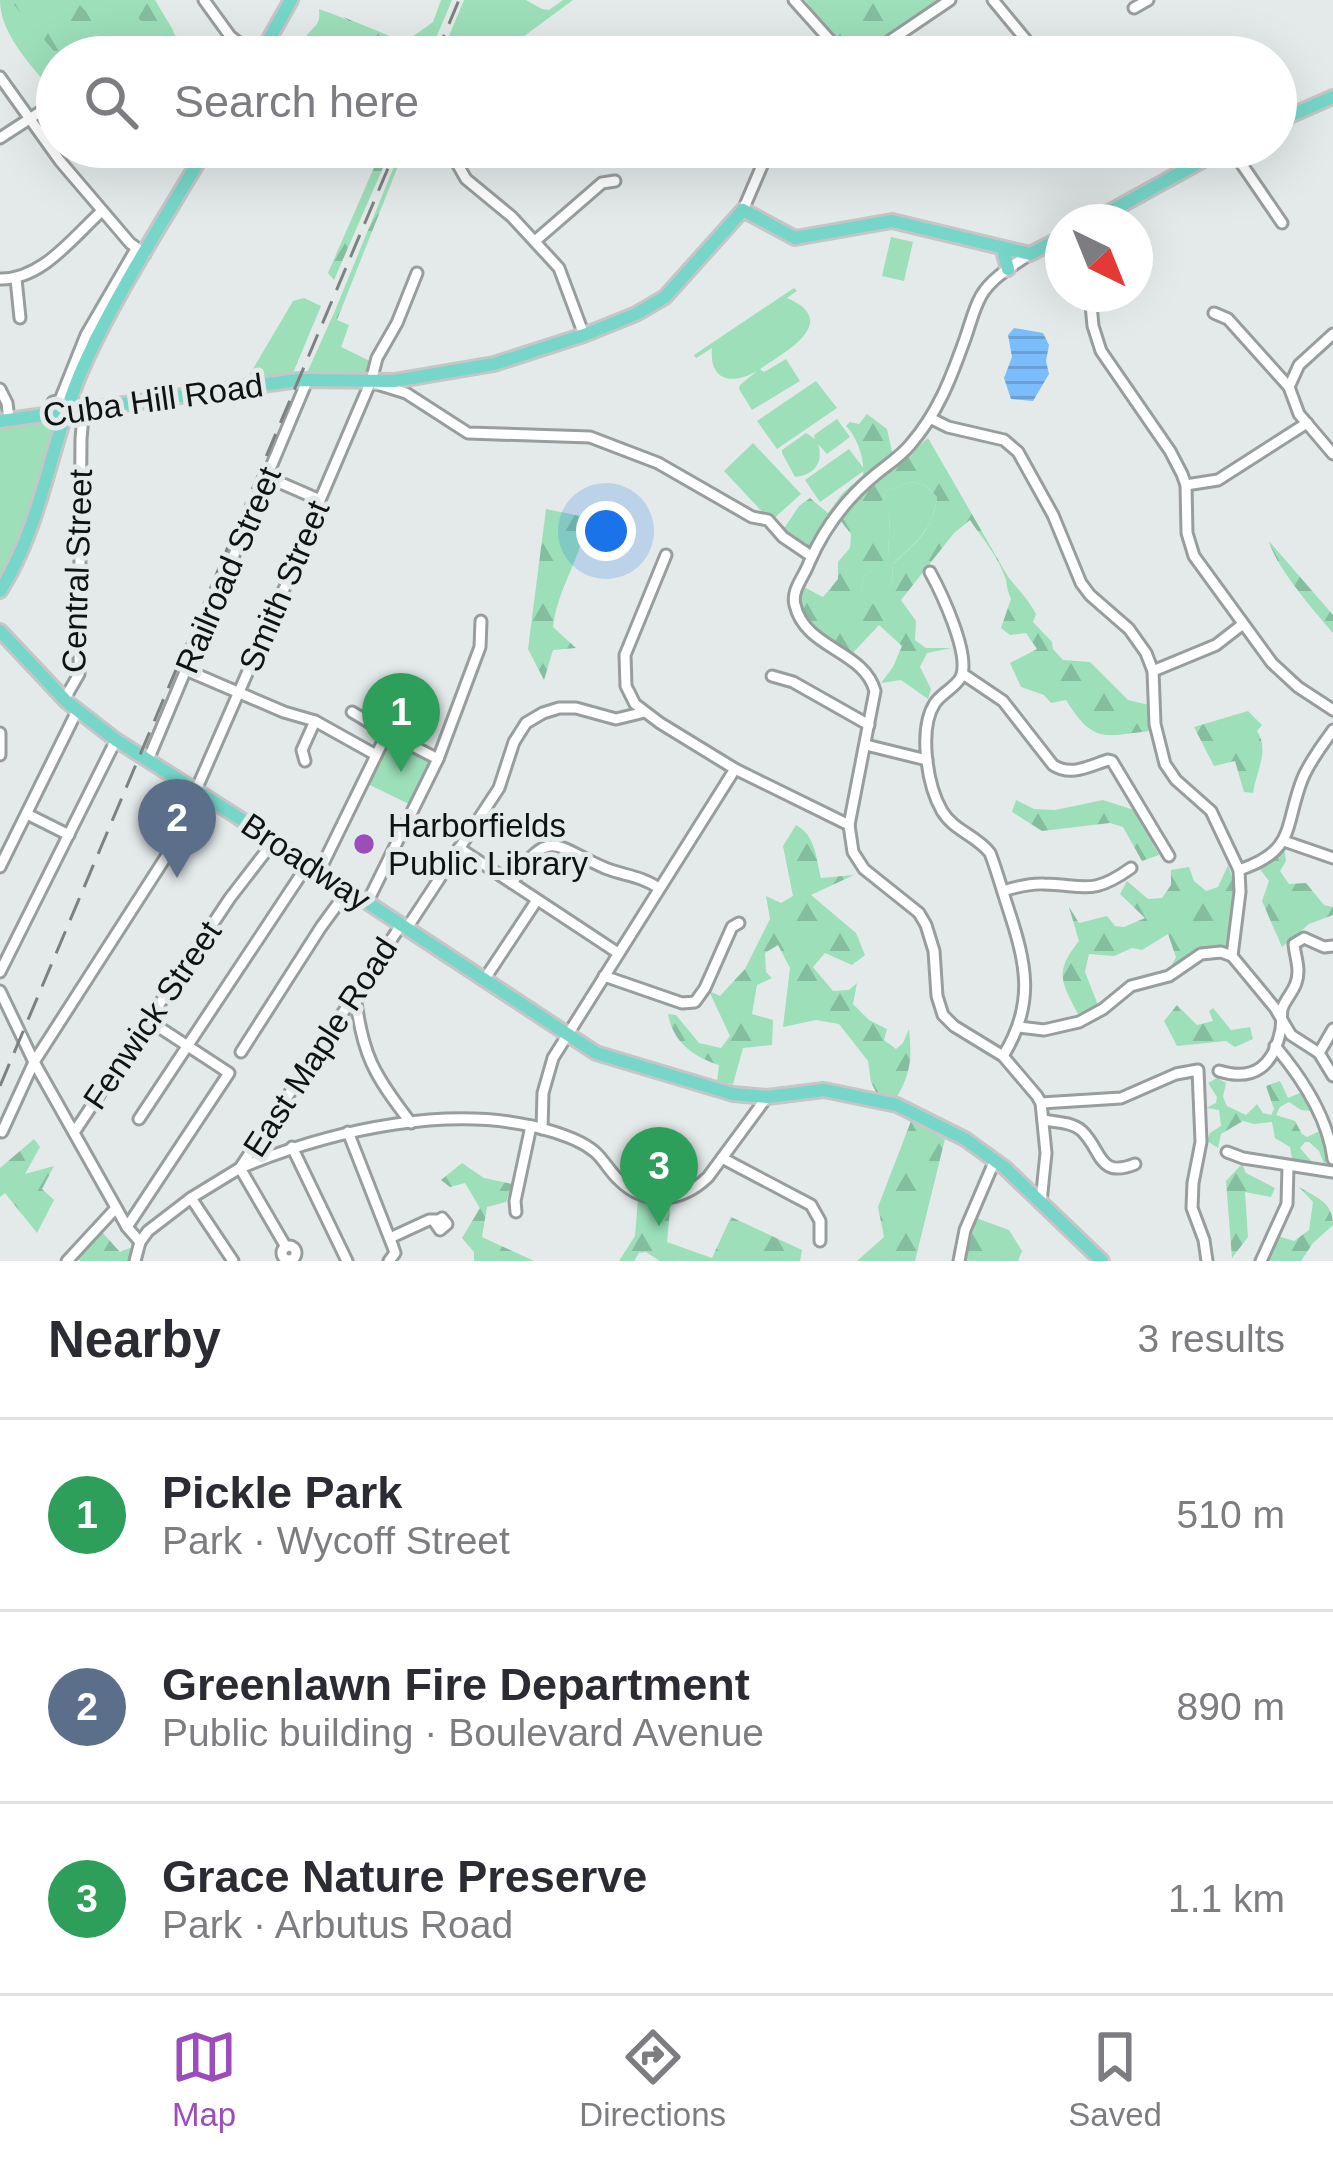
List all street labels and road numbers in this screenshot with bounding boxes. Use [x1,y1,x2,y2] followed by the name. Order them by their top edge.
[41,366,265,434] street label: Cuba Hill Road
[168,461,288,679] street label: Railroad Street
[55,469,99,673] street label: Central Street
[231,495,337,677] street label: Smith Street
[235,806,378,919] street label: Broadway
[76,914,228,1116] street label: Fenwick Street
[236,931,404,1163] street label: East Maple Road

